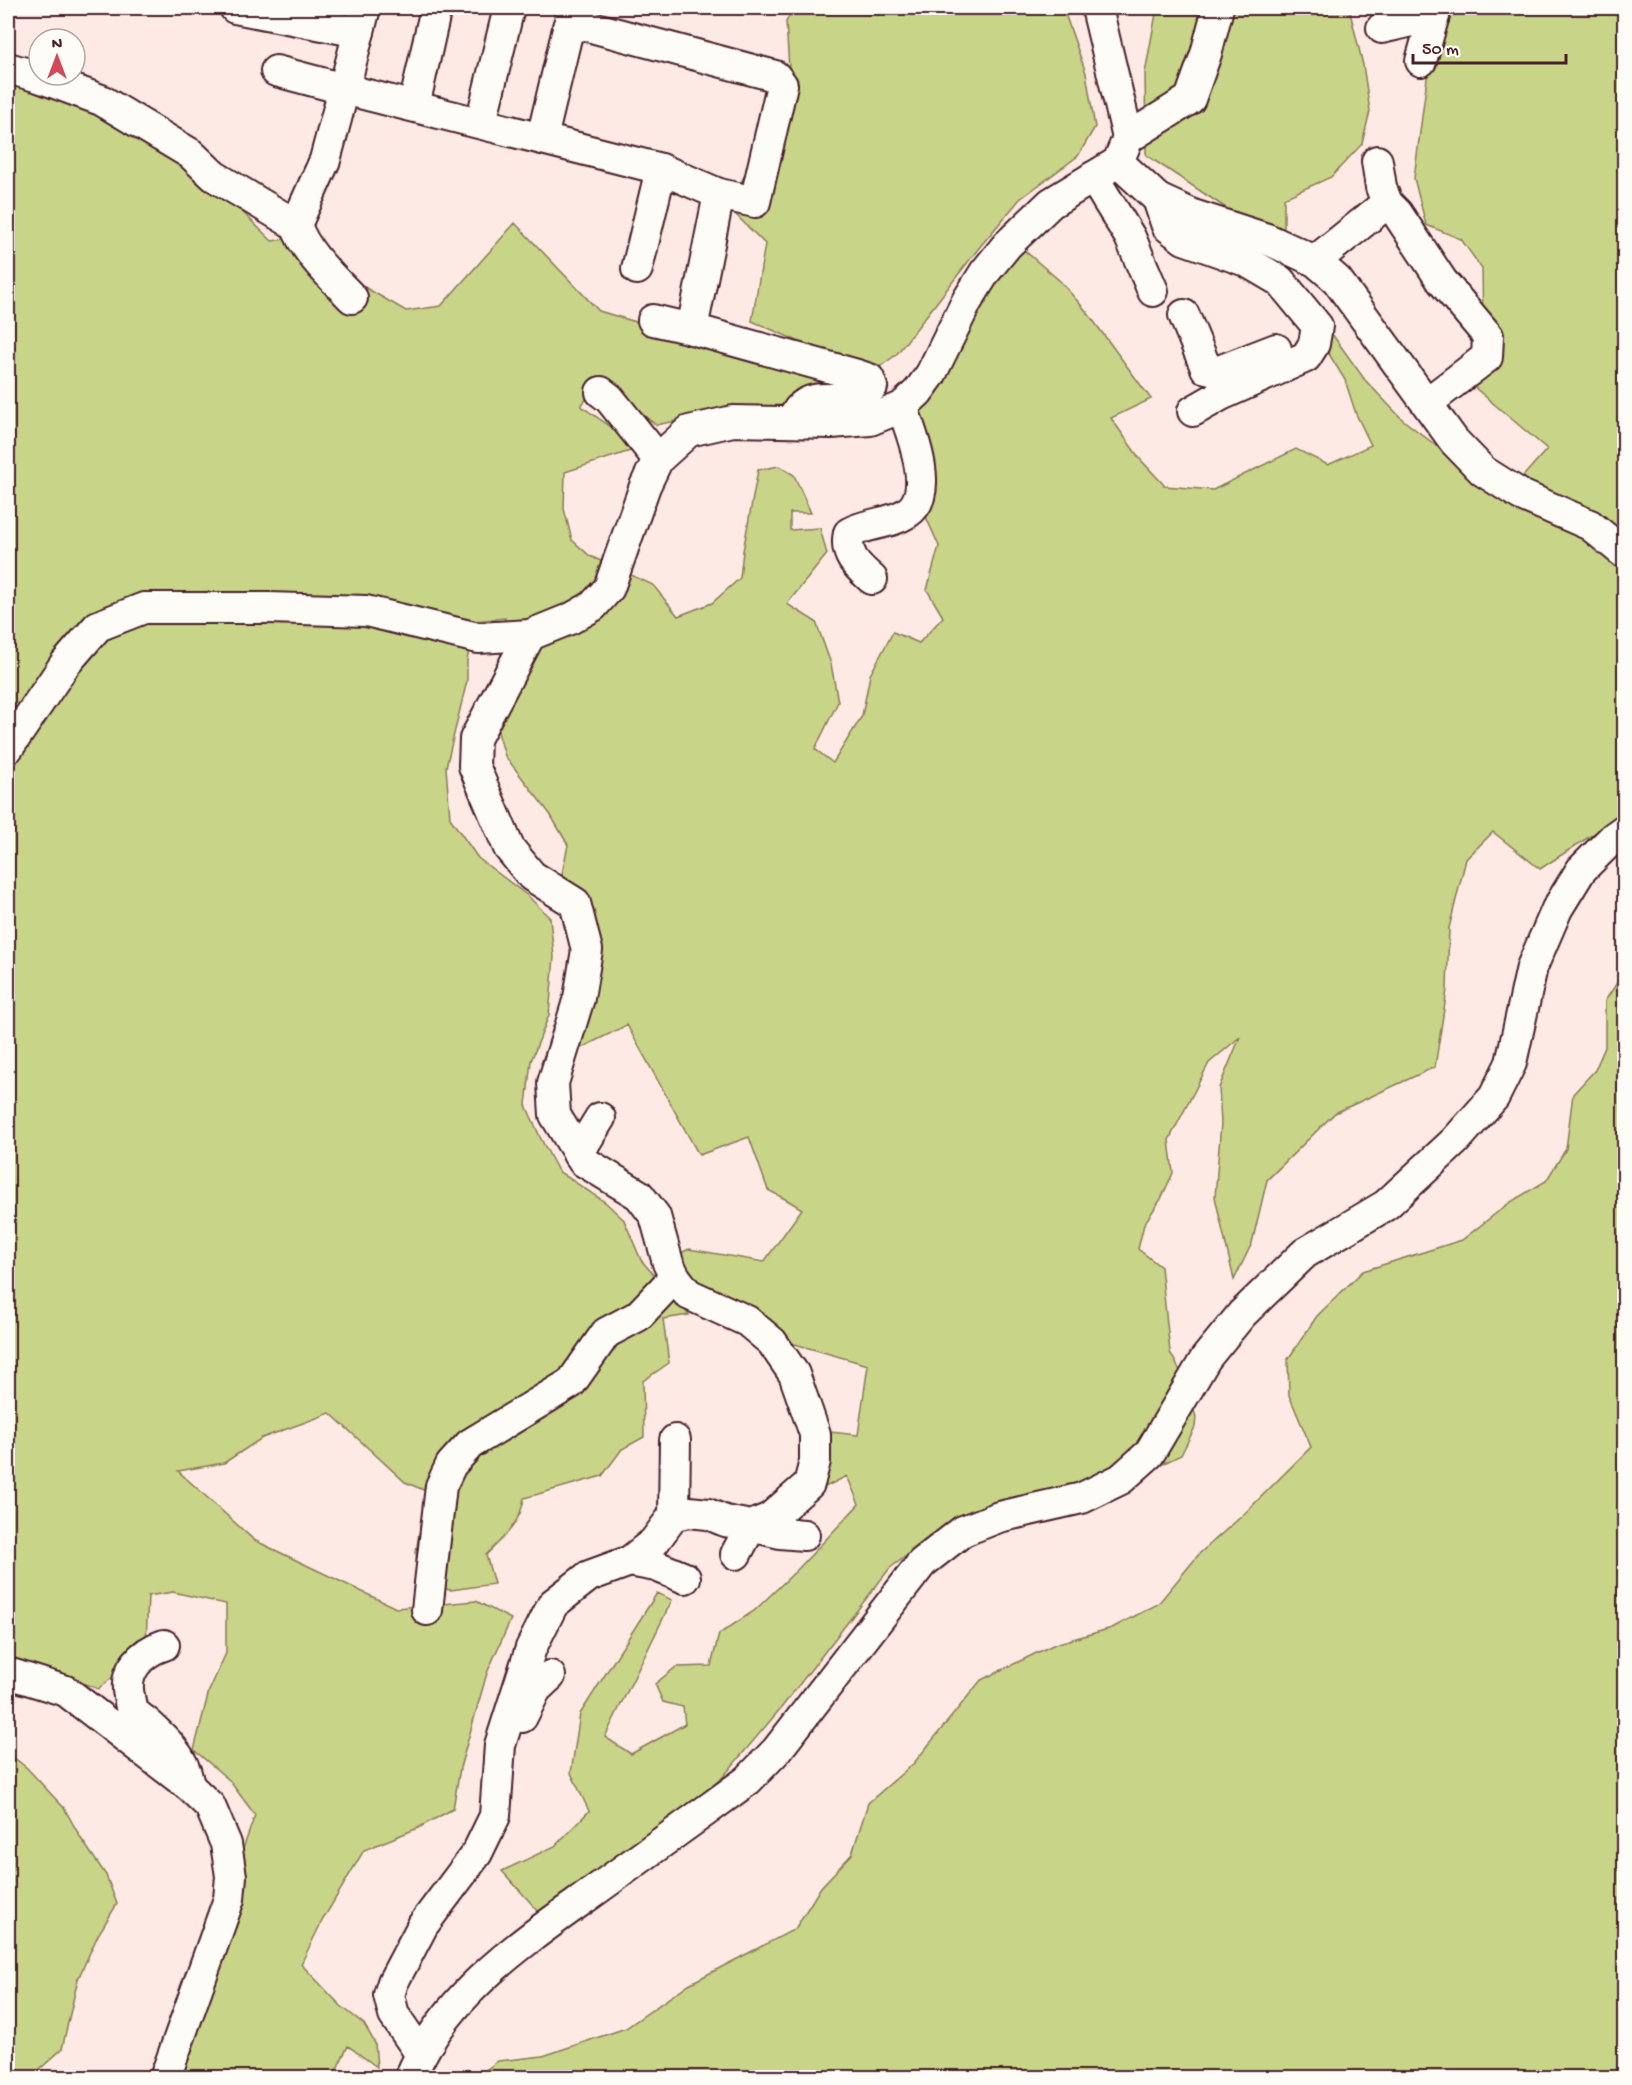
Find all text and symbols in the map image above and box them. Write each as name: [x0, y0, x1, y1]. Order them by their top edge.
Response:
north arrow: [27, 27, 87, 87]
scale bar: [1413, 27, 1566, 65]
text: N: [52, 36, 63, 55]
text: 50 m: [1422, 40, 1459, 61]

